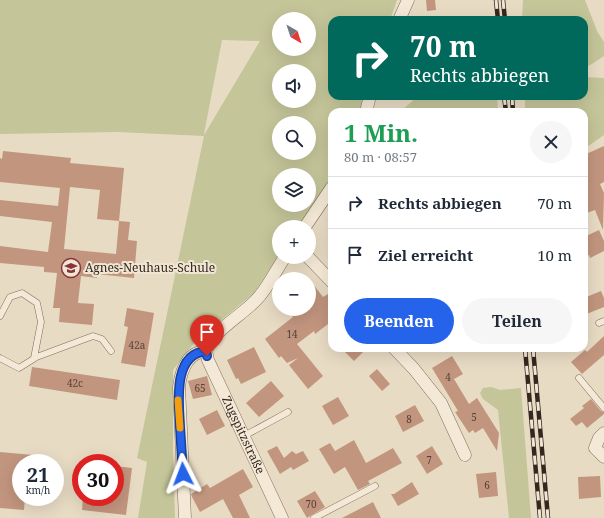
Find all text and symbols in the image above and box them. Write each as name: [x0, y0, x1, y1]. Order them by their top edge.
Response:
north arrow: [272, 12, 316, 56]
map controls: [272, 12, 316, 316]
text: 70 m: [410, 27, 477, 65]
icon: right: [344, 32, 396, 84]
text: Rechts abbiegen: [410, 63, 549, 87]
button: sound: [272, 64, 316, 108]
button: search: [272, 116, 316, 160]
text: 1 Min.: [344, 116, 418, 149]
button: close: [530, 121, 572, 163]
text: 80 m · 08:57: [344, 148, 417, 166]
button: layers: [272, 168, 316, 212]
icon: right: [344, 192, 366, 214]
text: Rechts abbiegen: [378, 193, 502, 213]
text: 70 m: [537, 193, 572, 213]
button: +: [272, 220, 316, 264]
icon: arrive: [344, 244, 366, 266]
text: Ziel erreicht: [378, 245, 473, 265]
text: 10 m: [537, 245, 572, 265]
school or university icon: Agnes-Neuhaus-Schule: [60, 257, 82, 279]
place label: Agnes-Neuhaus-Schule: [85, 259, 215, 276]
button: −: [272, 272, 316, 316]
button: Beenden: [344, 298, 454, 344]
button: Teilen: [462, 298, 572, 344]
pin: [190, 315, 224, 356]
icon: arrive: [196, 321, 218, 343]
house number: 14: [286, 327, 298, 341]
house number: 42a: [129, 338, 146, 352]
house number: 4: [445, 370, 451, 384]
house number: 42c: [67, 376, 83, 390]
house number: 65: [194, 381, 206, 395]
street label: Zugspitzstraße: [218, 393, 269, 477]
house number: 5: [471, 410, 477, 424]
house number: 8: [406, 412, 412, 426]
position arrow: [162, 453, 204, 495]
house number: 7: [426, 453, 432, 467]
speed limit sign: 30: [72, 454, 124, 506]
text: 21: [27, 461, 49, 488]
house number: 6: [484, 478, 490, 492]
text: km/h: [26, 483, 50, 497]
house number: 70: [305, 497, 317, 511]

